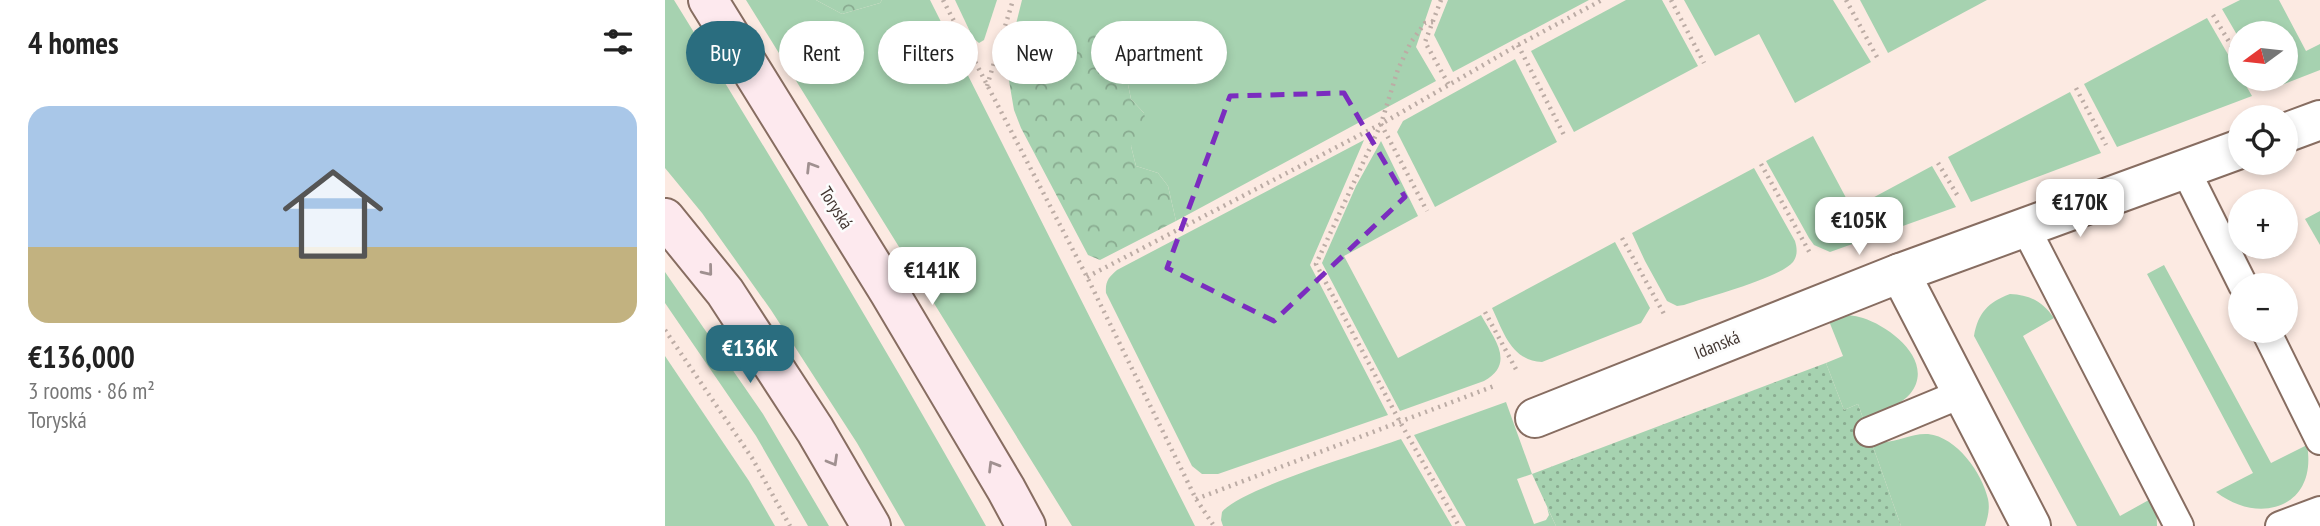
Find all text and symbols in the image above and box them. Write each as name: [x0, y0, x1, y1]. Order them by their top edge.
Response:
chip: Buy: [686, 21, 765, 84]
chip: Rent: [779, 21, 864, 84]
chip: Filters: [878, 21, 978, 84]
chip: New: [992, 21, 1077, 84]
chip: Apartment: [1091, 21, 1227, 84]
north arrow: [2228, 21, 2298, 91]
map controls: [2228, 21, 2298, 343]
text: 4 homes: [28, 23, 119, 62]
icon: filters: [599, 23, 637, 61]
button: locate: [2228, 105, 2298, 175]
icon: home: [270, 151, 396, 277]
one-way arrow: [806, 162, 819, 175]
pin: €170K: [2031, 180, 2129, 239]
street label: Toryská: [814, 182, 858, 233]
text: €170K: [2052, 187, 2108, 216]
button: +: [2228, 189, 2298, 259]
pin: €105K: [1810, 198, 1908, 257]
text: €105K: [1831, 205, 1887, 234]
pin: €141K: [883, 247, 981, 307]
text: €141K: [904, 255, 960, 284]
one-way arrow: [699, 264, 712, 276]
button: −: [2228, 273, 2298, 343]
street label: Idanská: [1691, 325, 1743, 364]
pin: €136K: [701, 326, 799, 385]
text: €136K: [722, 333, 778, 362]
text: €136,000: [28, 337, 135, 376]
text: 3 rooms · 86 m²: [28, 376, 155, 405]
text: Toryská: [28, 405, 87, 434]
one-way arrow: [825, 453, 838, 466]
one-way arrow: [988, 461, 1001, 474]

